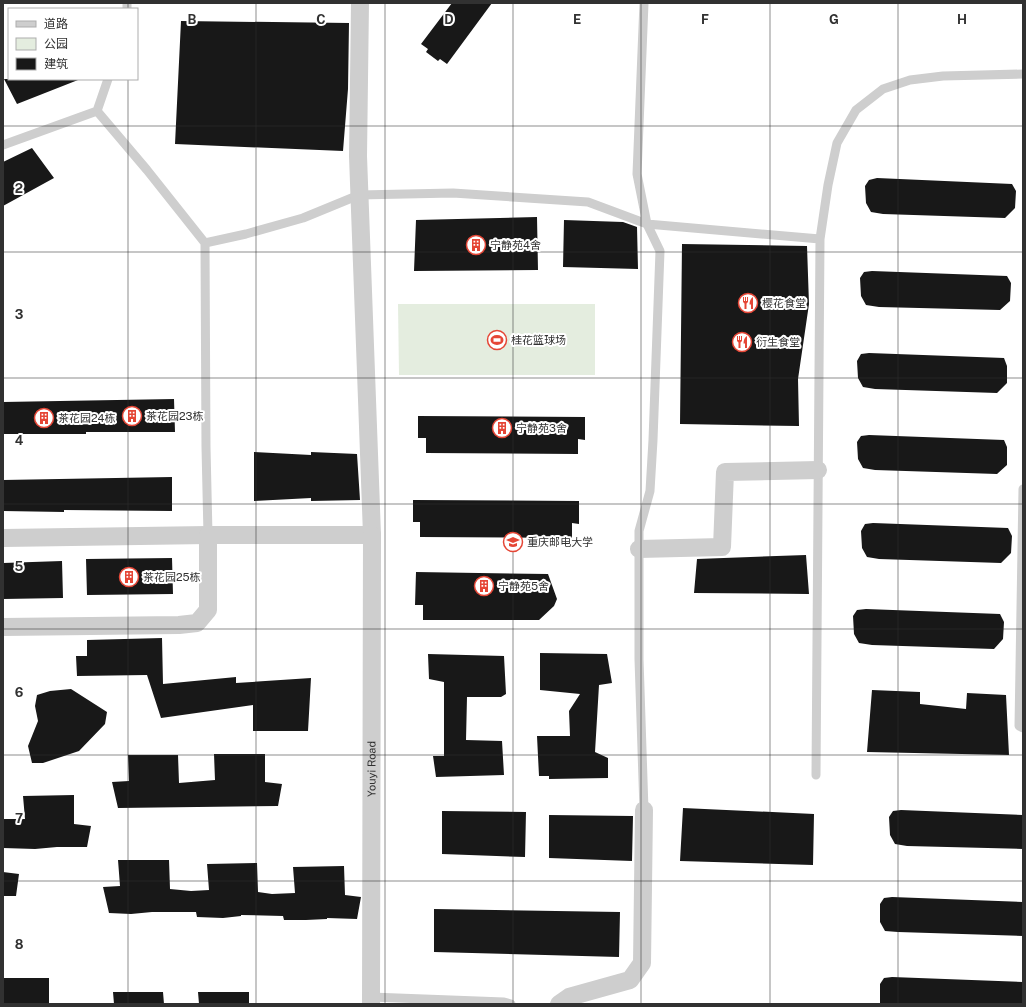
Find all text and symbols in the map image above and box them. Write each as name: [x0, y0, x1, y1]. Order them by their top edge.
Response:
legend: [8, 8, 138, 80]
text: B: [188, 12, 197, 27]
text: C: [316, 12, 326, 27]
text: D: [444, 12, 454, 27]
text: E: [573, 12, 581, 27]
text: F: [701, 12, 709, 27]
text: G: [829, 12, 839, 27]
text: H: [957, 12, 967, 27]
text: 道路: [44, 17, 68, 31]
text: 公园: [44, 37, 68, 51]
text: 建筑: [44, 57, 68, 71]
text: 2: [15, 181, 23, 196]
building icon: 宁静苑4舍: [465, 234, 487, 256]
place label: 宁静苑4舍: [490, 239, 541, 251]
restaurant icon: 樱花食堂: [737, 292, 759, 314]
place label: 樱花食堂: [762, 297, 806, 309]
text: 3: [15, 307, 24, 322]
sports icon: 桂花篮球场: [486, 329, 508, 351]
restaurant icon: 衍生食堂: [731, 331, 753, 353]
place label: 桂花篮球场: [511, 334, 566, 346]
place label: 衍生食堂: [756, 336, 800, 348]
building icon: 茶花园23栋: [121, 405, 143, 427]
building icon: 茶花园24栋: [33, 407, 55, 429]
place label: 茶花园23栋: [146, 410, 204, 422]
place label: 茶花园24栋: [58, 412, 115, 424]
building icon: 宁静苑3舍: [491, 417, 513, 439]
place label: 宁静苑3舍: [516, 422, 567, 434]
text: 4: [15, 433, 24, 448]
school or university icon: 重庆邮电大学: [502, 531, 524, 553]
place label: 重庆邮电大学: [527, 536, 593, 548]
text: 5: [15, 559, 24, 574]
building icon: 茶花园25栋: [118, 566, 140, 588]
place label: 茶花园25栋: [143, 571, 201, 583]
building icon: 宁静苑5舍: [473, 575, 495, 597]
place label: 宁静苑5舍: [498, 580, 549, 592]
text: 6: [15, 685, 24, 700]
street label: Youyi Road: [365, 741, 378, 797]
text: 7: [15, 811, 23, 826]
text: 8: [15, 937, 24, 952]

